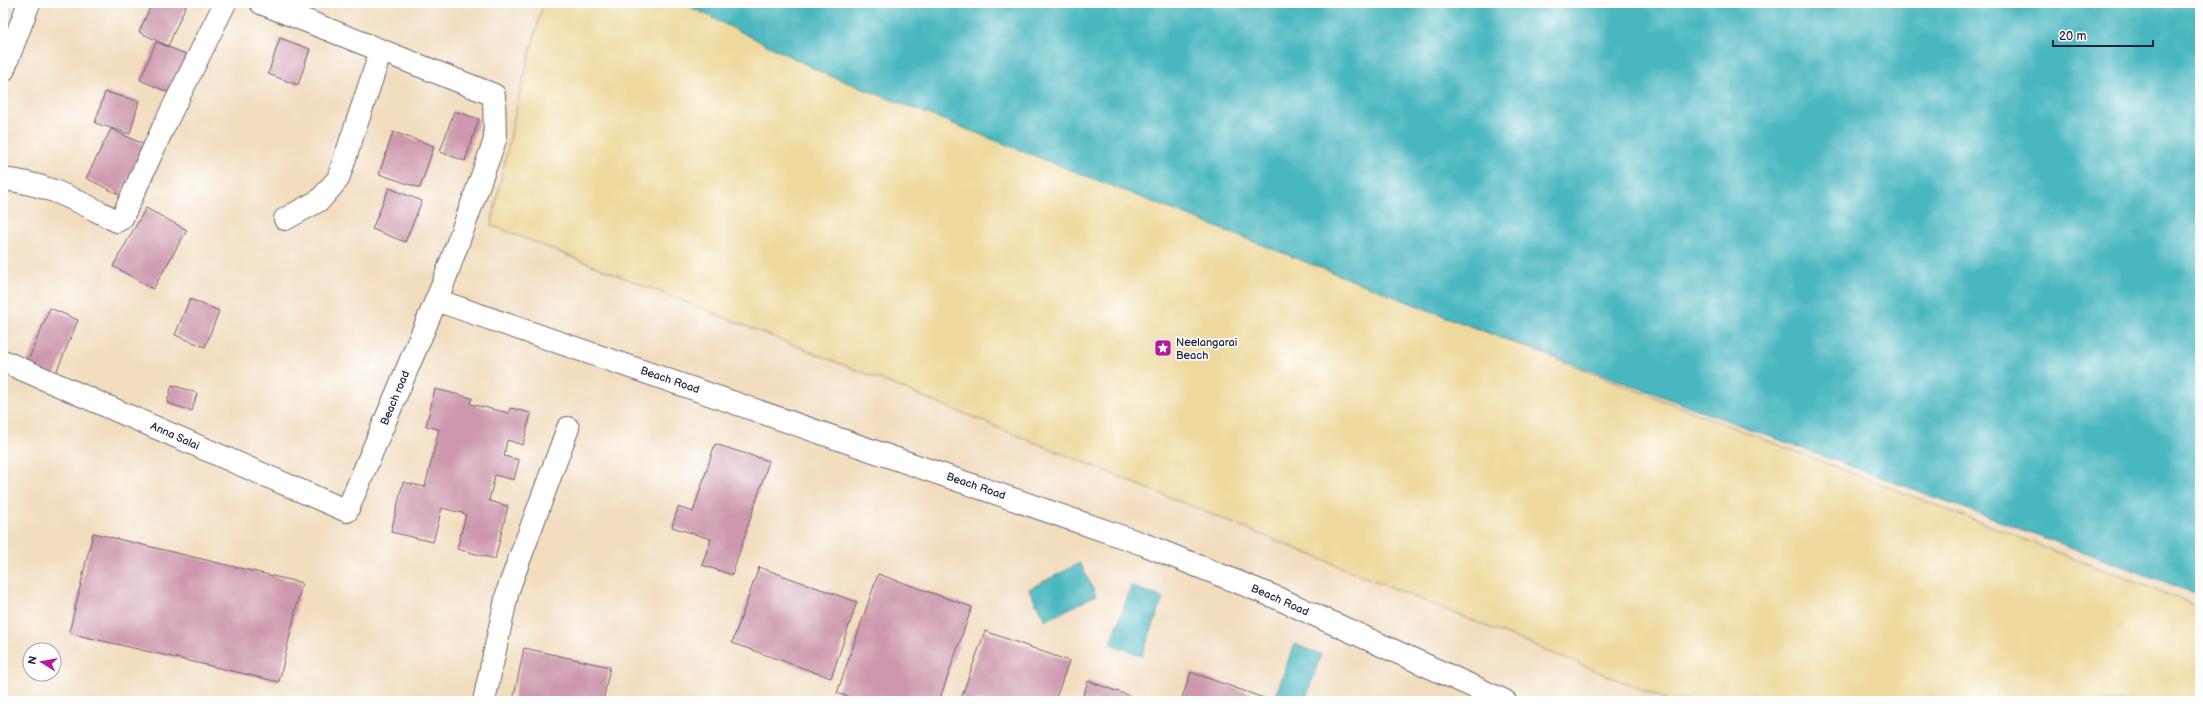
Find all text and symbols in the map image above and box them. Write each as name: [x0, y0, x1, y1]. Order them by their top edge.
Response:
scale bar: [2053, 22, 2153, 48]
text: 20 m: [2059, 29, 2086, 44]
place label: Neelangarai Beach: [1176, 336, 1237, 362]
place icon: Neelangarai Beach: [1153, 338, 1173, 358]
street label: Beach Road: [639, 364, 701, 396]
street label: Beach road: [378, 369, 412, 427]
street label: Anna Salai: [149, 419, 201, 453]
street label: Beach Road: [945, 470, 1007, 502]
street label: Beach Road: [1249, 581, 1311, 619]
north arrow: [22, 642, 62, 682]
text: N: [26, 655, 40, 665]

